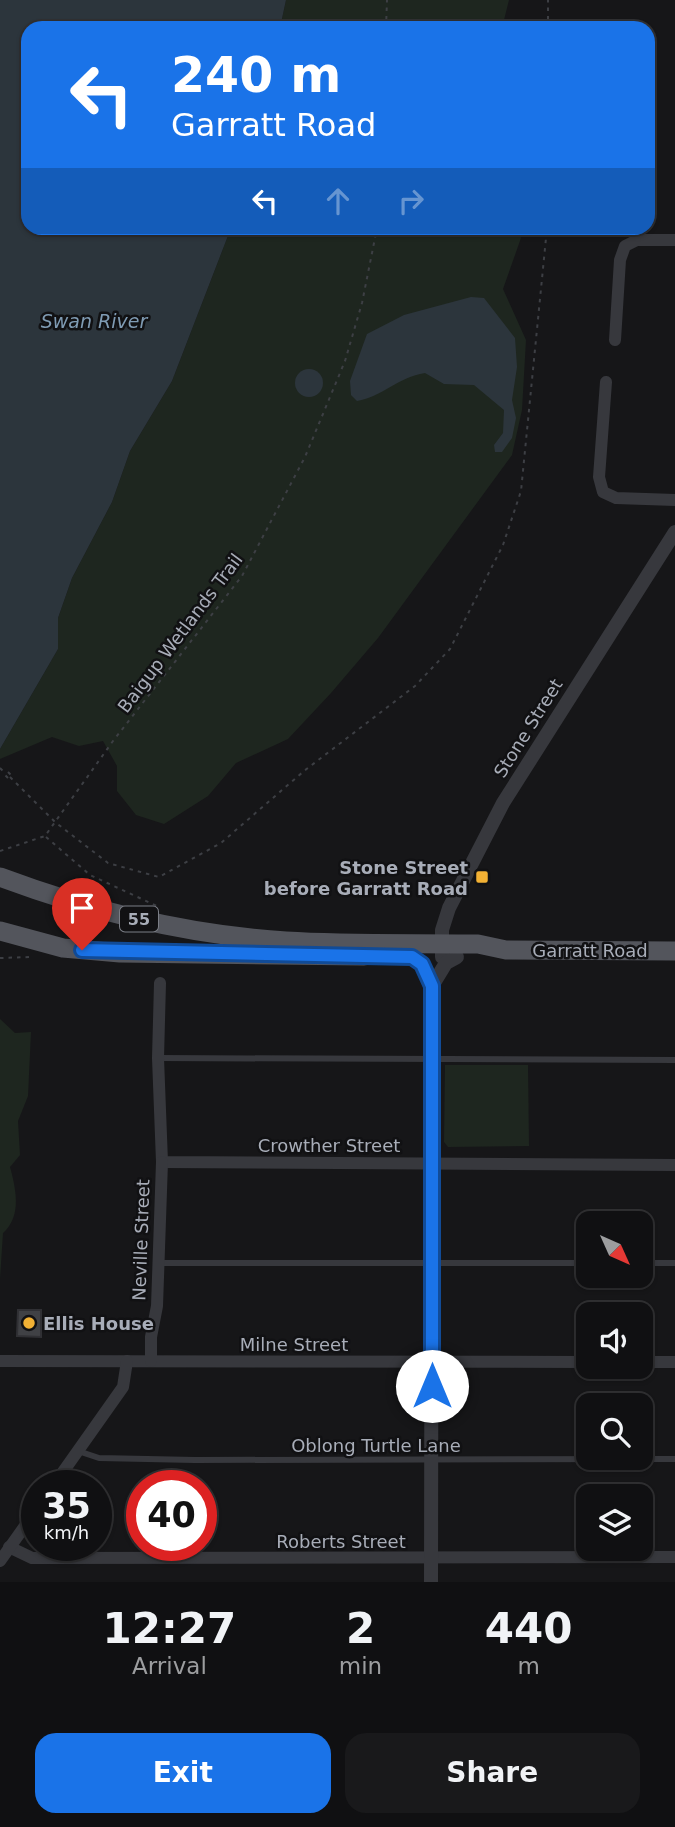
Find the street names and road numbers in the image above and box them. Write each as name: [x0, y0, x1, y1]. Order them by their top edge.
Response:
street label: Baigup Wetlands Trail: [113, 549, 247, 717]
street label: Stone Street: [489, 675, 567, 781]
road number: 55: [120, 906, 158, 931]
street label: Garratt Road: [532, 940, 648, 961]
street label: Crowther Street: [258, 1135, 400, 1156]
street label: Neville Street: [128, 1179, 154, 1301]
street label: Milne Street: [240, 1334, 348, 1355]
street label: Oblong Turtle Lane: [291, 1435, 461, 1456]
street label: Roberts Street: [276, 1531, 406, 1552]

